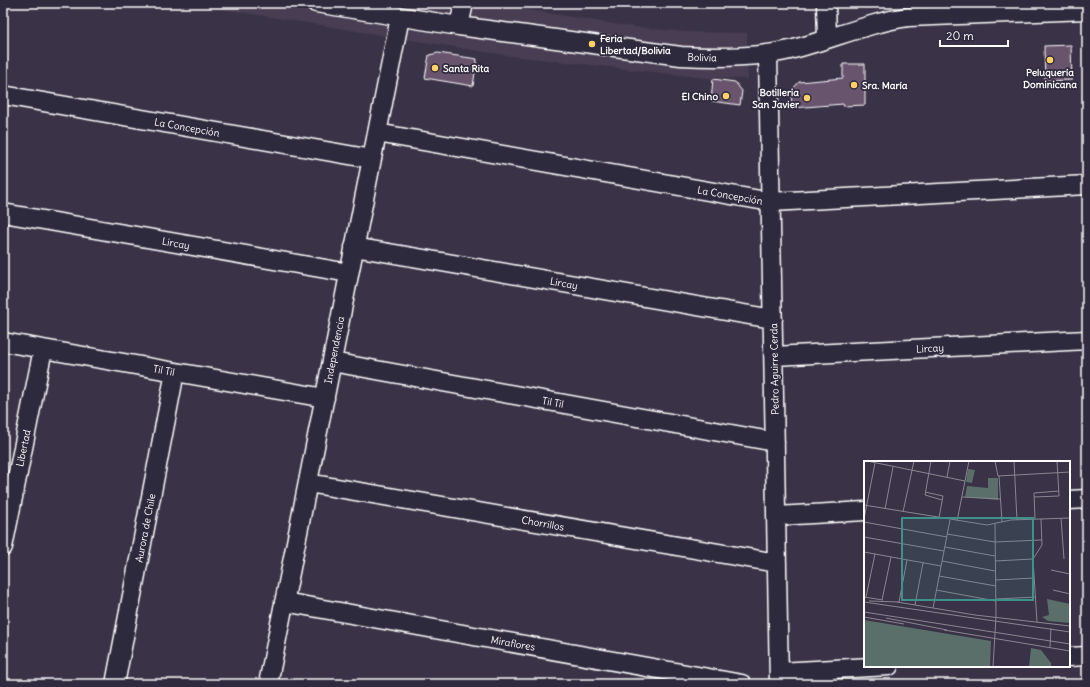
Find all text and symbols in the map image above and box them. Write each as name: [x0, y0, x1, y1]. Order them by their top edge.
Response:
scale bar: [940, 22, 1008, 48]
text: 20 m: [946, 28, 974, 43]
place label: Feria Libertad/Bolivia: [600, 32, 671, 57]
marker: Feria Libertad/Bolivia: [587, 39, 597, 49]
street label: Bolivia: [687, 50, 717, 65]
marker: Peluquería Dominicana: [1045, 55, 1055, 65]
place label: Santa Rita: [443, 62, 489, 75]
marker: Santa Rita: [430, 63, 440, 73]
place label: Peluquería Dominicana: [1023, 66, 1077, 91]
place label: Sra. María: [862, 79, 908, 92]
marker: Sra. María: [849, 80, 859, 90]
place label: Botilleria San Javier: [752, 86, 800, 111]
place label: El Chino: [682, 90, 718, 103]
marker: El Chino: [721, 91, 731, 101]
marker: Botilleria San Javier: [802, 93, 812, 103]
street label: La Concepción: [153, 115, 221, 140]
street label: La Concepción: [696, 183, 764, 208]
street label: Lircay: [161, 235, 191, 252]
street label: Lircay: [549, 275, 579, 292]
street label: Independencia: [322, 315, 347, 385]
street label: Pedro Aguirre Cerda: [767, 323, 782, 415]
street label: Lircay: [916, 341, 944, 356]
street label: Til Til: [152, 362, 176, 379]
street label: Til Til: [541, 394, 565, 411]
street label: Libertad: [13, 428, 34, 468]
inset map: [864, 461, 1070, 667]
street label: Aurora de Chile: [132, 493, 159, 564]
street label: Chorrillos: [521, 513, 566, 534]
street label: Miraflores: [490, 633, 537, 654]

